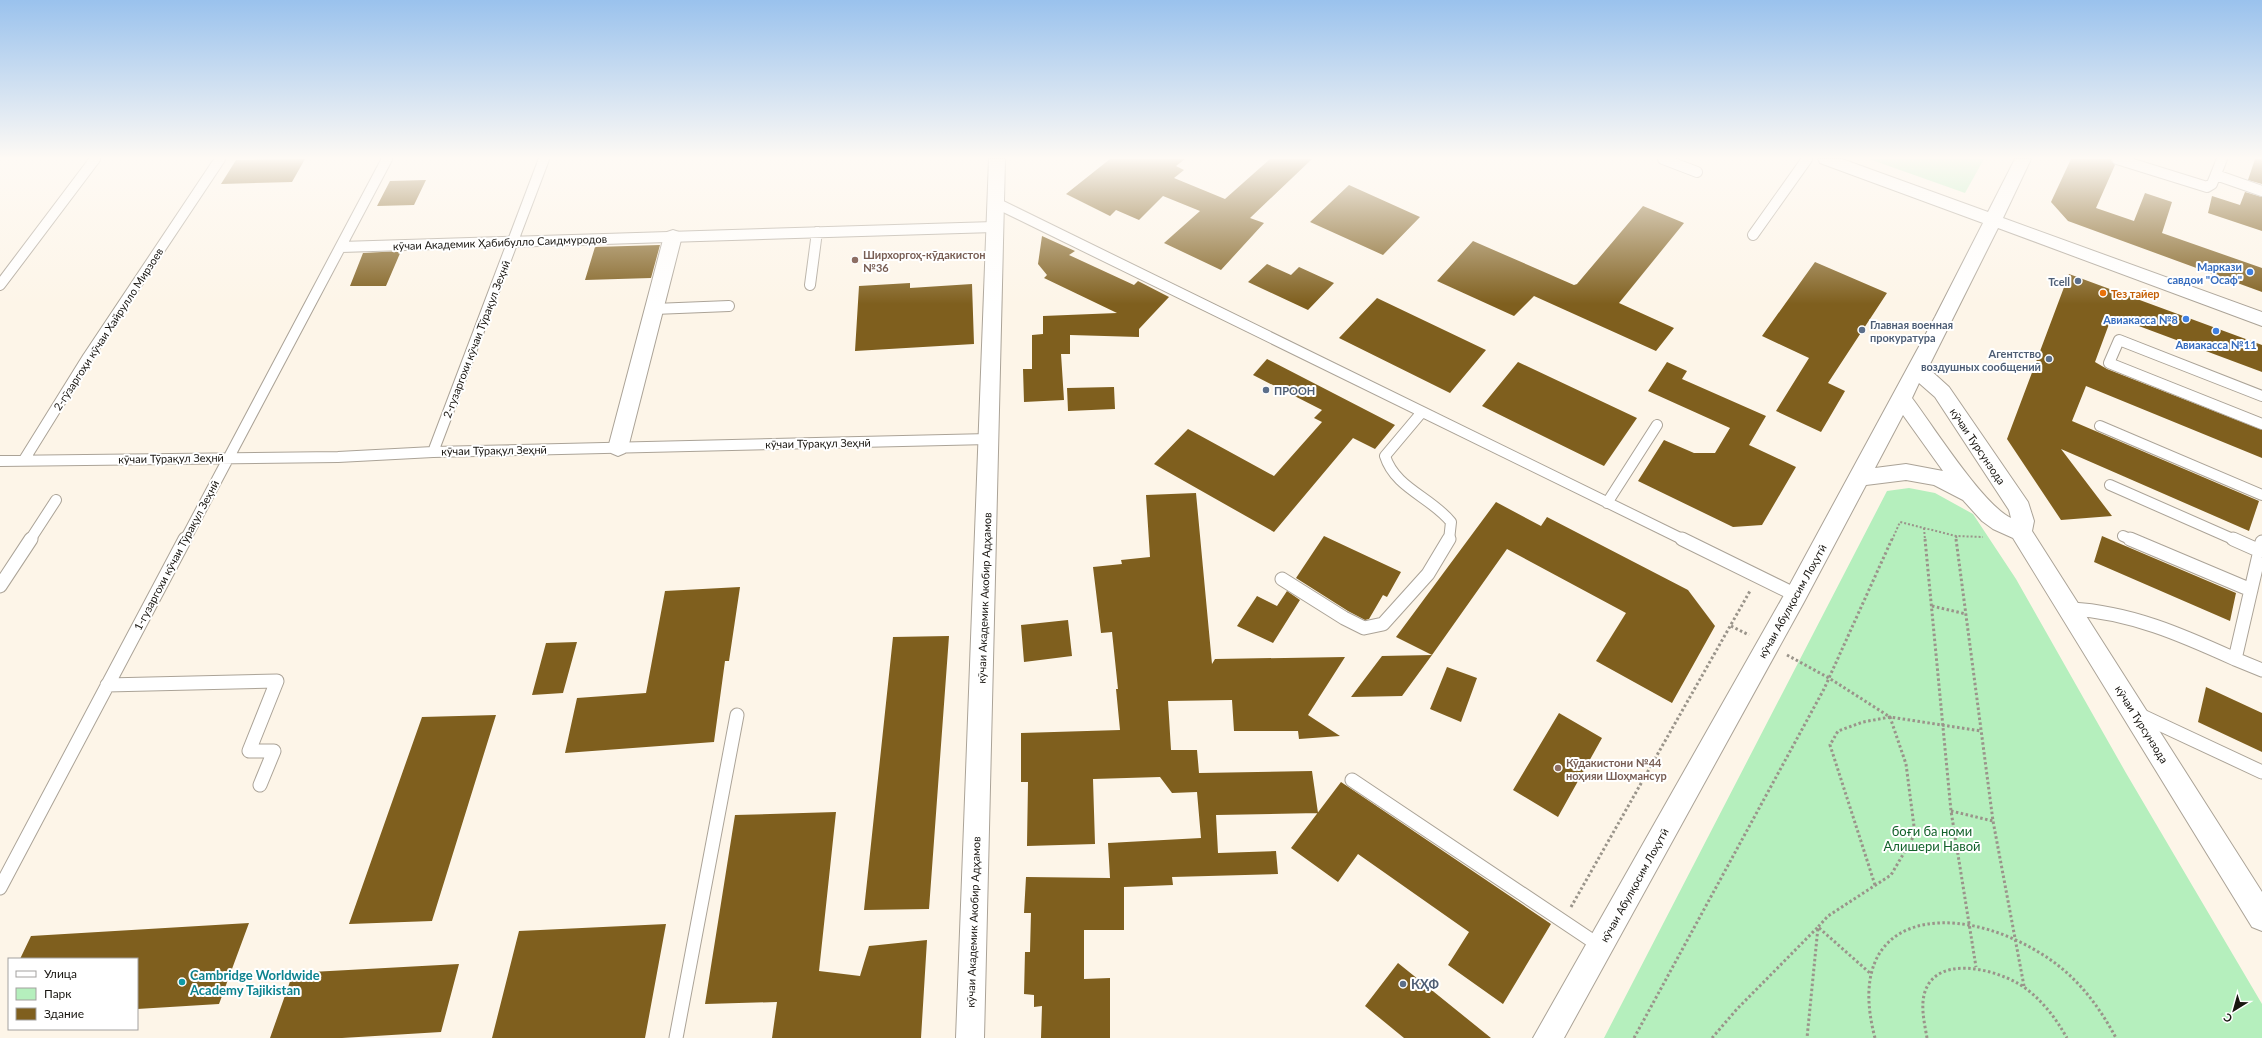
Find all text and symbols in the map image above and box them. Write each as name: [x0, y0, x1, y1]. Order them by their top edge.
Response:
street label: кӯчаи Академик Ҳабибулло Саидмуродов: [393, 232, 607, 252]
street label: 2-гӯзаргоҳи кӯчаи Хайрулло Мирзоев: [50, 245, 166, 413]
place label: Ширхоргоҳ-кӯдакистон №36: [863, 248, 986, 274]
marker: Ширхоргоҳ-кӯдакистон №36: [850, 255, 860, 265]
street label: 2-гузаргохи кӯчаи Тӯрақул Зеҳнӣ: [440, 258, 512, 420]
place label: Маркази савдои "Осаф": [2167, 260, 2242, 286]
marker: Маркази савдои "Осаф": [2245, 267, 2255, 277]
place label: Tcell: [2048, 275, 2070, 288]
marker: Tcell: [2073, 276, 2083, 286]
place label: Тез тайер: [2111, 287, 2160, 300]
marker: Тез тайер: [2098, 288, 2108, 298]
place label: Авиакасса №8: [2102, 313, 2178, 326]
marker: Авиакасса №8: [2181, 314, 2191, 324]
place label: Главная военная прокуратура: [1870, 318, 1953, 344]
marker: Главная военная прокуратура: [1857, 325, 1867, 335]
marker: Авиакасса №11: [2211, 326, 2221, 336]
place label: Авиакасса №11: [2174, 338, 2257, 351]
place label: Агентство воздушных сообщений: [1921, 347, 2041, 373]
marker: Агентство воздушных сообщений: [2044, 354, 2054, 364]
place label: ПРООН: [1274, 384, 1315, 397]
marker: ПРООН: [1261, 385, 1271, 395]
street label: кӯчаи Турсунзода: [1948, 405, 2008, 487]
street label: кӯчаи Тӯрақул Зеҳнӣ: [765, 436, 871, 450]
street label: кӯчаи Тӯрақул Зеҳнӣ: [441, 443, 547, 457]
street label: кӯчаи Тӯрақул Зеҳнӣ: [118, 451, 224, 465]
street label: 1-гузаргохи кӯчаи Тӯрақул Зеҳнӣ: [131, 478, 221, 632]
street label: кӯчаи Академик Акобир Адҳамов: [975, 512, 993, 684]
street label: кӯчаи Абулқосим Лоҳутӣ: [1755, 542, 1829, 660]
street label: кӯчаи Турсунзода: [2113, 683, 2171, 765]
place label: Кӯдакистони №44 ноҳияи Шоҳмансур: [1566, 756, 1667, 782]
marker: Кӯдакистони №44 ноҳияи Шоҳмансур: [1553, 763, 1563, 773]
park label: боғи ба номи Алишери Навоӣ: [1883, 823, 1981, 854]
street label: кӯчаи Абулқосим Лоҳутӣ: [1597, 826, 1671, 944]
street label: кӯчаи Академик Акобир Адҳамов: [964, 836, 982, 1008]
legend: [8, 958, 138, 1030]
text: Улица: [44, 966, 77, 981]
place label: Cambridge Worldwide Academy Tajikistan: [189, 967, 320, 998]
place label: КҲФ: [1411, 976, 1440, 992]
marker: Cambridge Worldwide Academy Tajikistan: [177, 977, 187, 987]
marker: КҲФ: [1398, 979, 1408, 989]
text: Парк: [44, 986, 72, 1001]
north arrow: [2214, 990, 2254, 1030]
text: Здание: [44, 1006, 84, 1021]
text: С: [2220, 1011, 2235, 1026]

